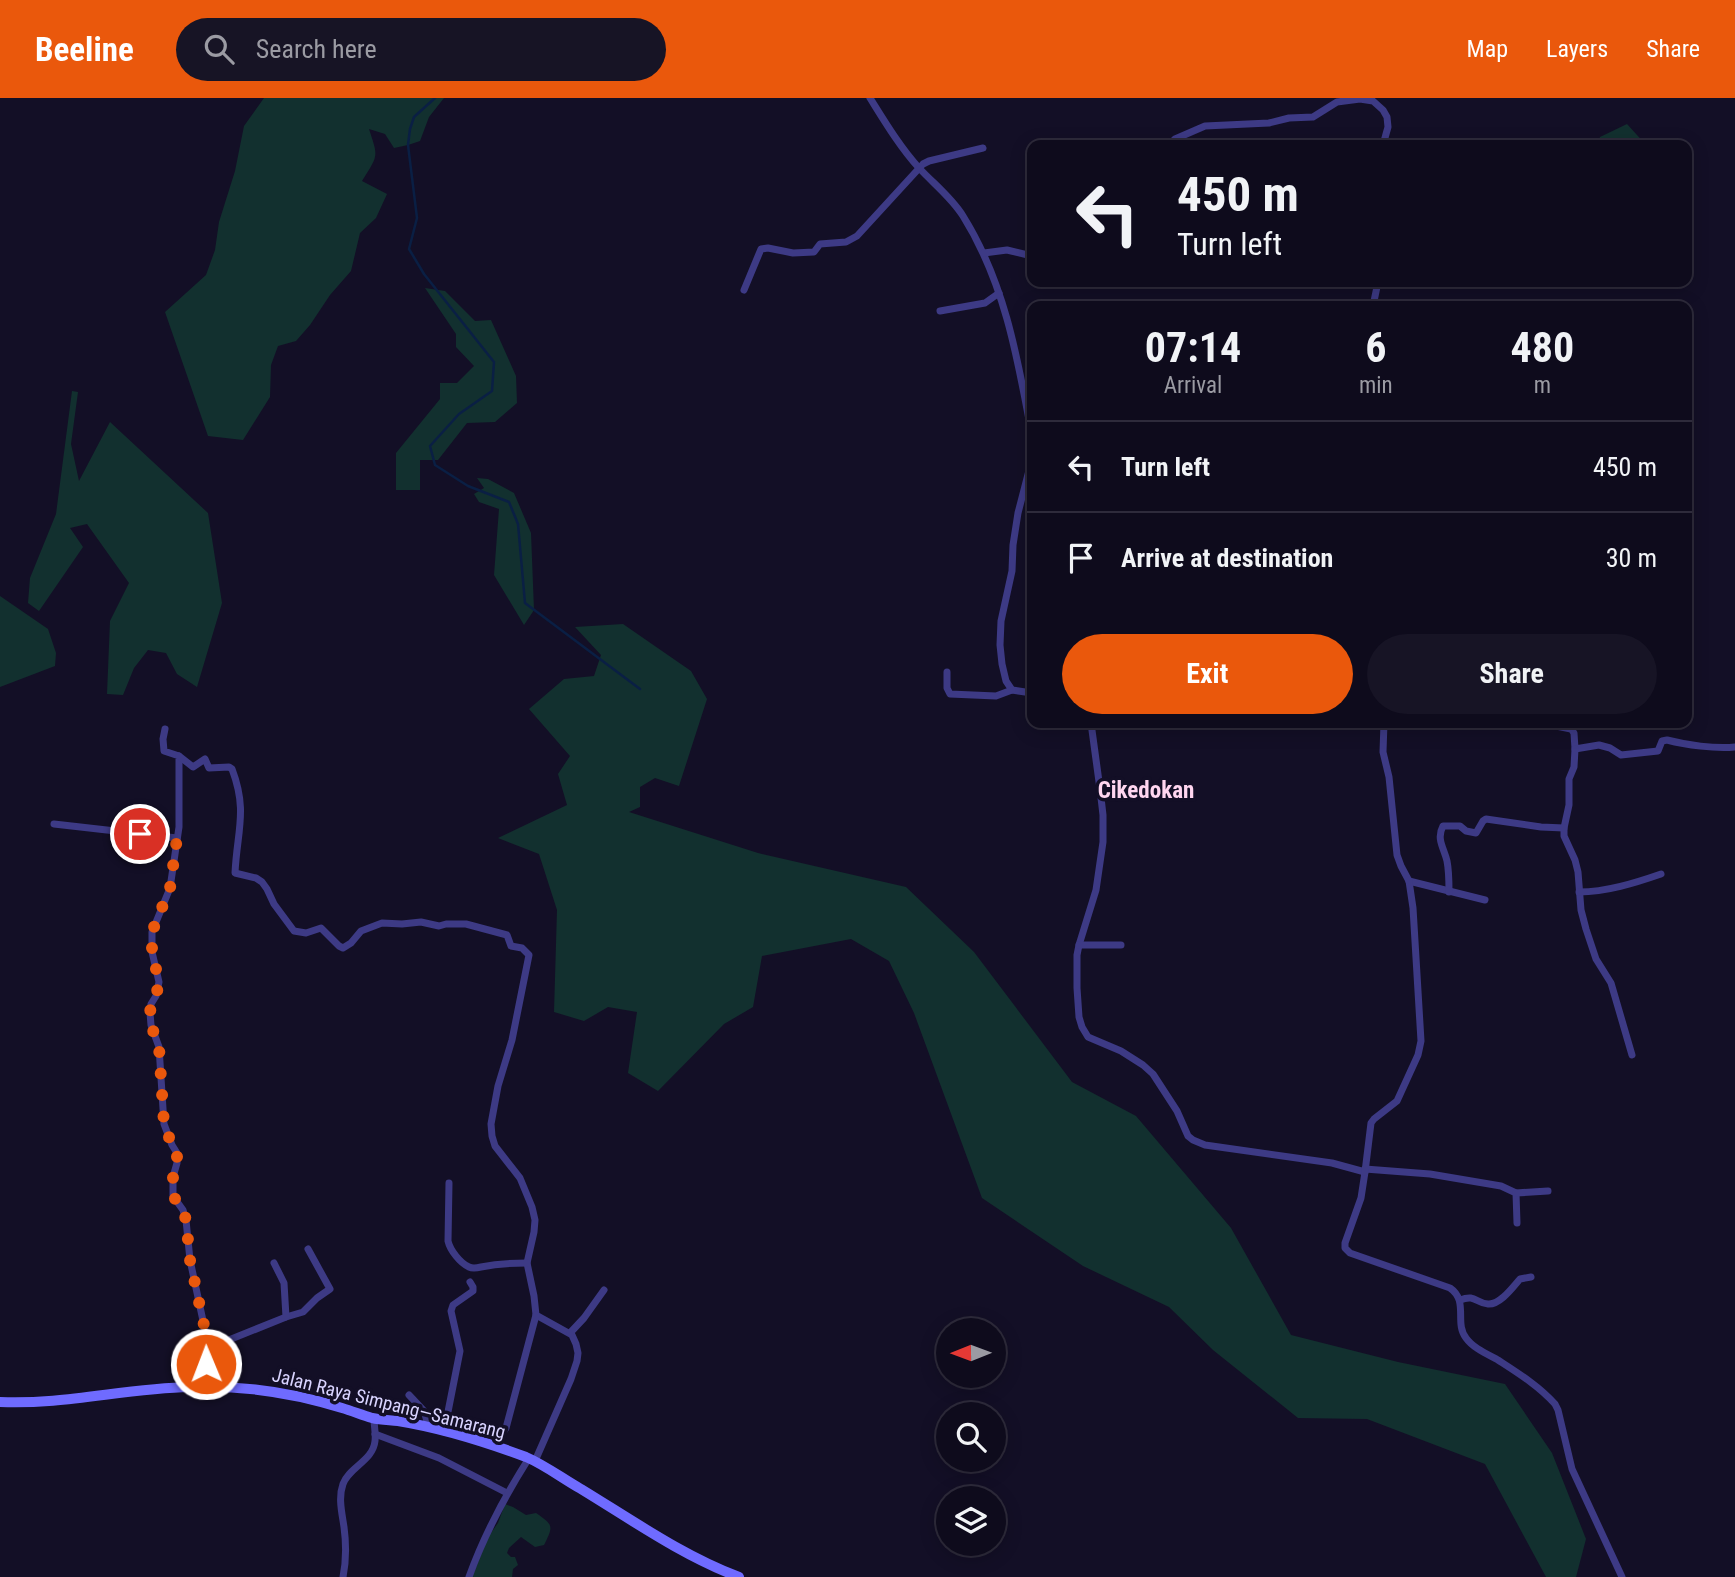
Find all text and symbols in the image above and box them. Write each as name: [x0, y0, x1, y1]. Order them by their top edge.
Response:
search box: [176, 18, 666, 81]
text: Beeline: [35, 30, 134, 69]
icon: search: [200, 30, 238, 68]
text: Search here: [256, 34, 377, 64]
text: Map: [1467, 35, 1508, 63]
text: Layers: [1546, 35, 1608, 63]
text: Share: [1646, 35, 1700, 63]
text: 450 m: [1177, 166, 1299, 223]
icon: left: [1062, 168, 1153, 259]
text: Turn left: [1177, 225, 1282, 263]
text: 07:14: [1145, 323, 1241, 372]
text: 6: [1365, 323, 1386, 372]
text: 480: [1510, 323, 1574, 372]
text: Arrival: [1164, 372, 1222, 399]
text: min: [1359, 372, 1393, 399]
text: m: [1534, 372, 1551, 399]
icon: left: [1062, 448, 1100, 486]
text: Turn left: [1121, 452, 1210, 482]
text: 450 m: [1593, 452, 1657, 482]
icon: arrive: [1062, 539, 1100, 577]
text: Arrive at destination: [1121, 543, 1333, 573]
text: 30 m: [1606, 543, 1657, 573]
button: Exit: [1062, 634, 1353, 714]
button: Share: [1367, 634, 1657, 714]
district label: Cikedokan: [1098, 777, 1194, 804]
pin: [110, 804, 170, 864]
icon: arrive: [121, 815, 159, 853]
north arrow: [936, 1318, 1006, 1388]
map controls: [936, 1318, 1006, 1556]
position arrow: [169, 1327, 243, 1401]
street label: Jalan Raya Simpang—Samarang: [270, 1363, 508, 1444]
button: search: [936, 1402, 1006, 1472]
button: layers: [936, 1486, 1006, 1556]

